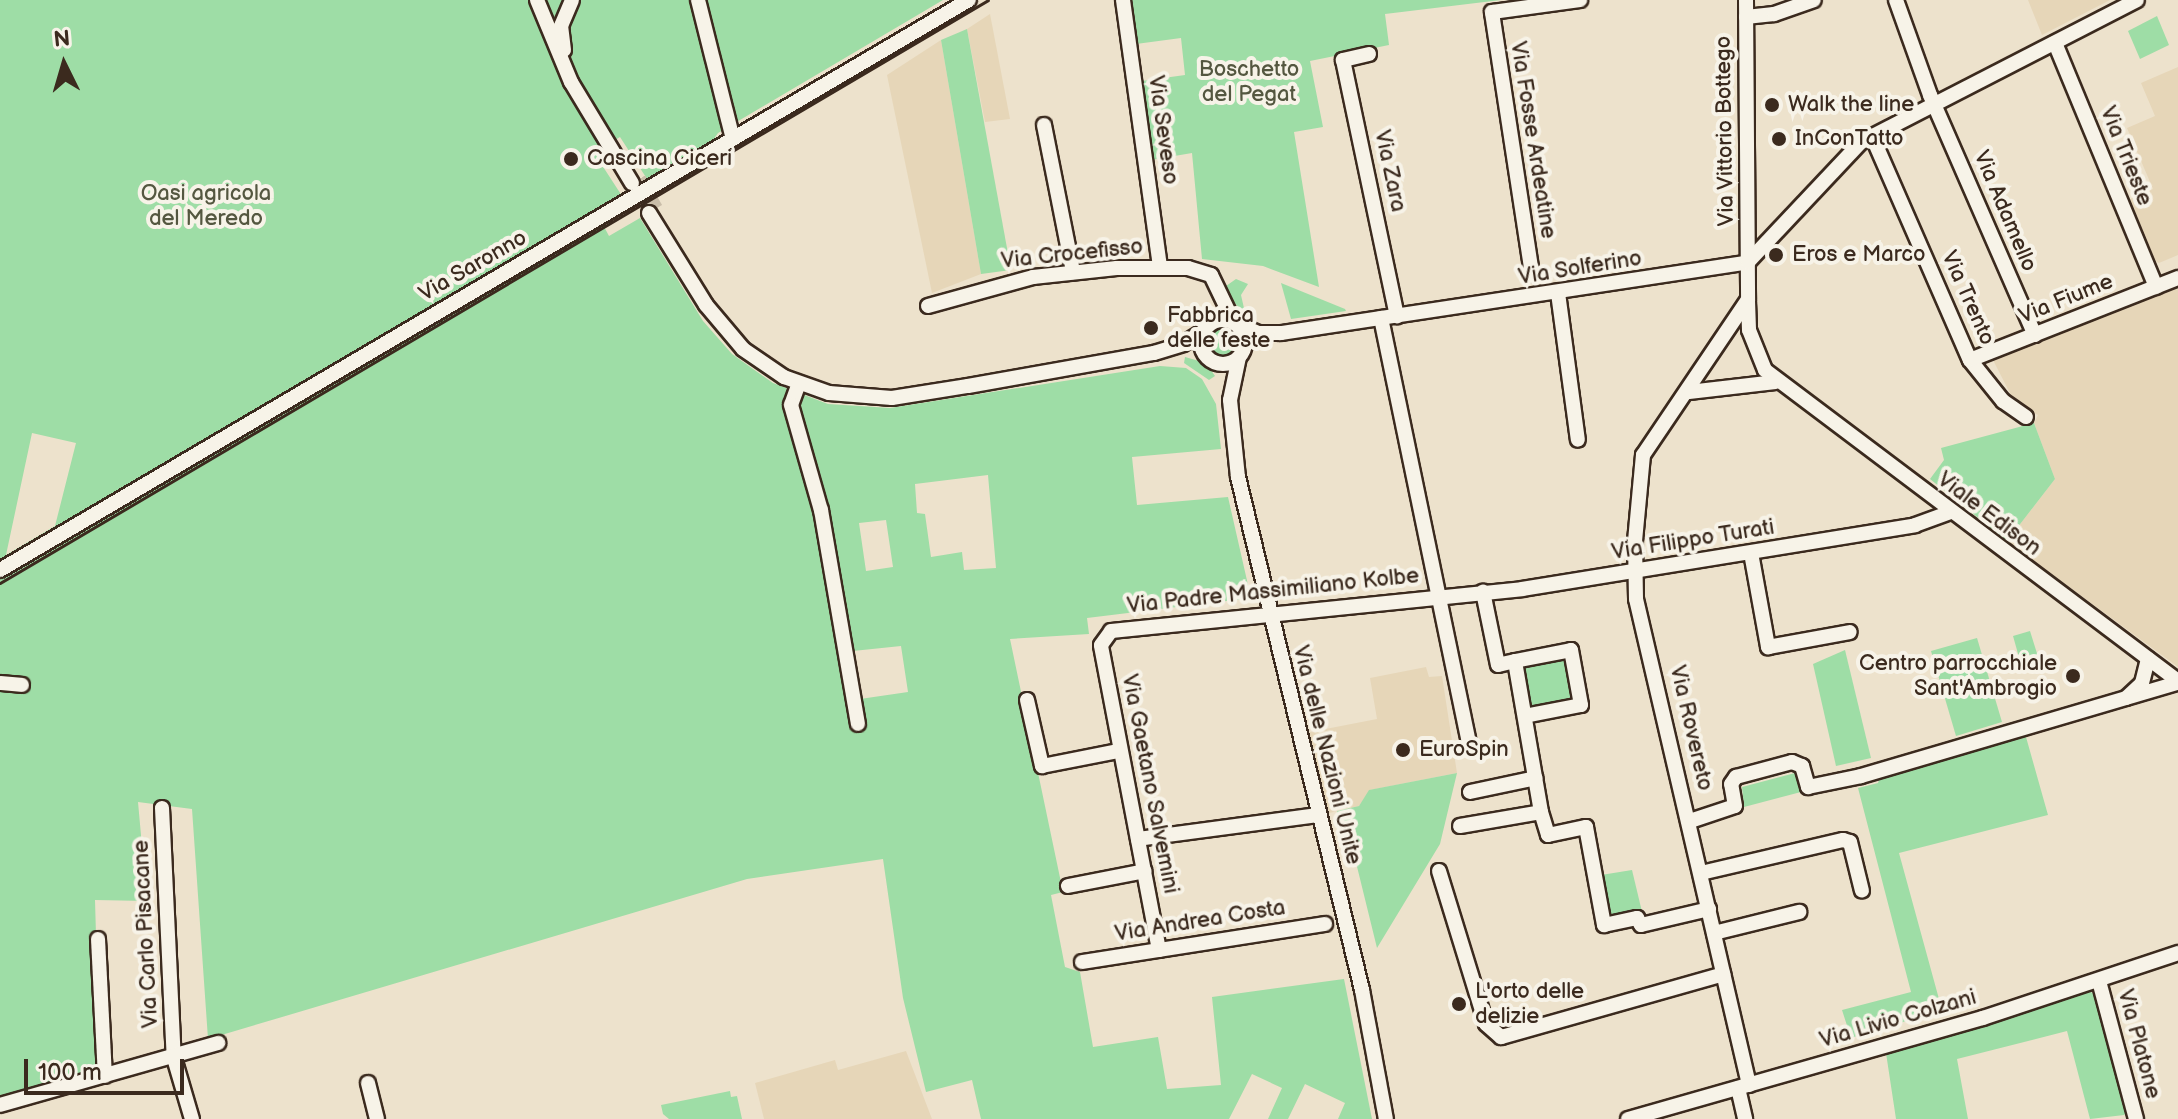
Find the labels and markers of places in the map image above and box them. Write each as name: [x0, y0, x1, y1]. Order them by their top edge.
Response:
place label: Walk the line: [1788, 92, 1914, 118]
marker: Walk the line: [1763, 96, 1781, 114]
place label: InConTatto: [1795, 126, 1903, 152]
marker: InConTatto: [1770, 130, 1788, 148]
place label: Cascina Ciceri: [587, 146, 732, 172]
marker: Cascina Ciceri: [562, 150, 580, 168]
place label: Eros e Marco: [1792, 242, 1925, 268]
marker: Eros e Marco: [1767, 246, 1785, 264]
place label: Fabbrica delle feste: [1167, 302, 1270, 354]
marker: Fabbrica delle feste: [1142, 319, 1160, 337]
place label: Centro parrocchiale Sant'Ambrogio: [1859, 650, 2057, 702]
marker: Centro parrocchiale Sant'Ambrogio: [2064, 667, 2082, 685]
place label: EuroSpin: [1419, 737, 1509, 763]
marker: EuroSpin: [1394, 741, 1412, 759]
place label: L'orto delle delizie: [1475, 978, 1584, 1030]
marker: L'orto delle delizie: [1450, 995, 1468, 1013]

